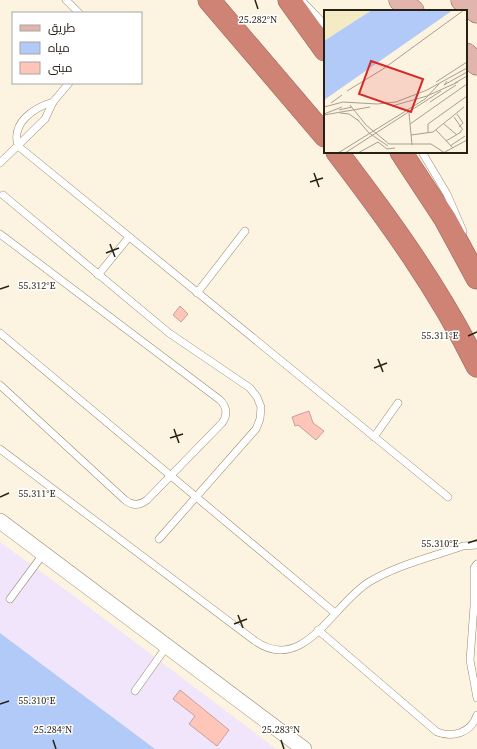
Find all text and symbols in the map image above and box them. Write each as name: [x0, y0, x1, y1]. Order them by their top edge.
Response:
inset map: [324, 10, 467, 153]
legend: [12, 12, 142, 84]
text: 25.282°N: [239, 13, 277, 26]
text: طريق: [48, 20, 76, 36]
text: مياه: [48, 40, 70, 56]
text: مبنى: [48, 60, 73, 76]
text: 55.312°E: [18, 279, 56, 292]
text: 55.311°E: [421, 329, 459, 342]
text: 55.311°E: [18, 487, 56, 500]
text: 55.310°E: [421, 537, 459, 550]
text: 55.310°E: [18, 694, 56, 707]
text: 25.284°N: [34, 723, 72, 736]
text: 25.283°N: [262, 723, 300, 736]

